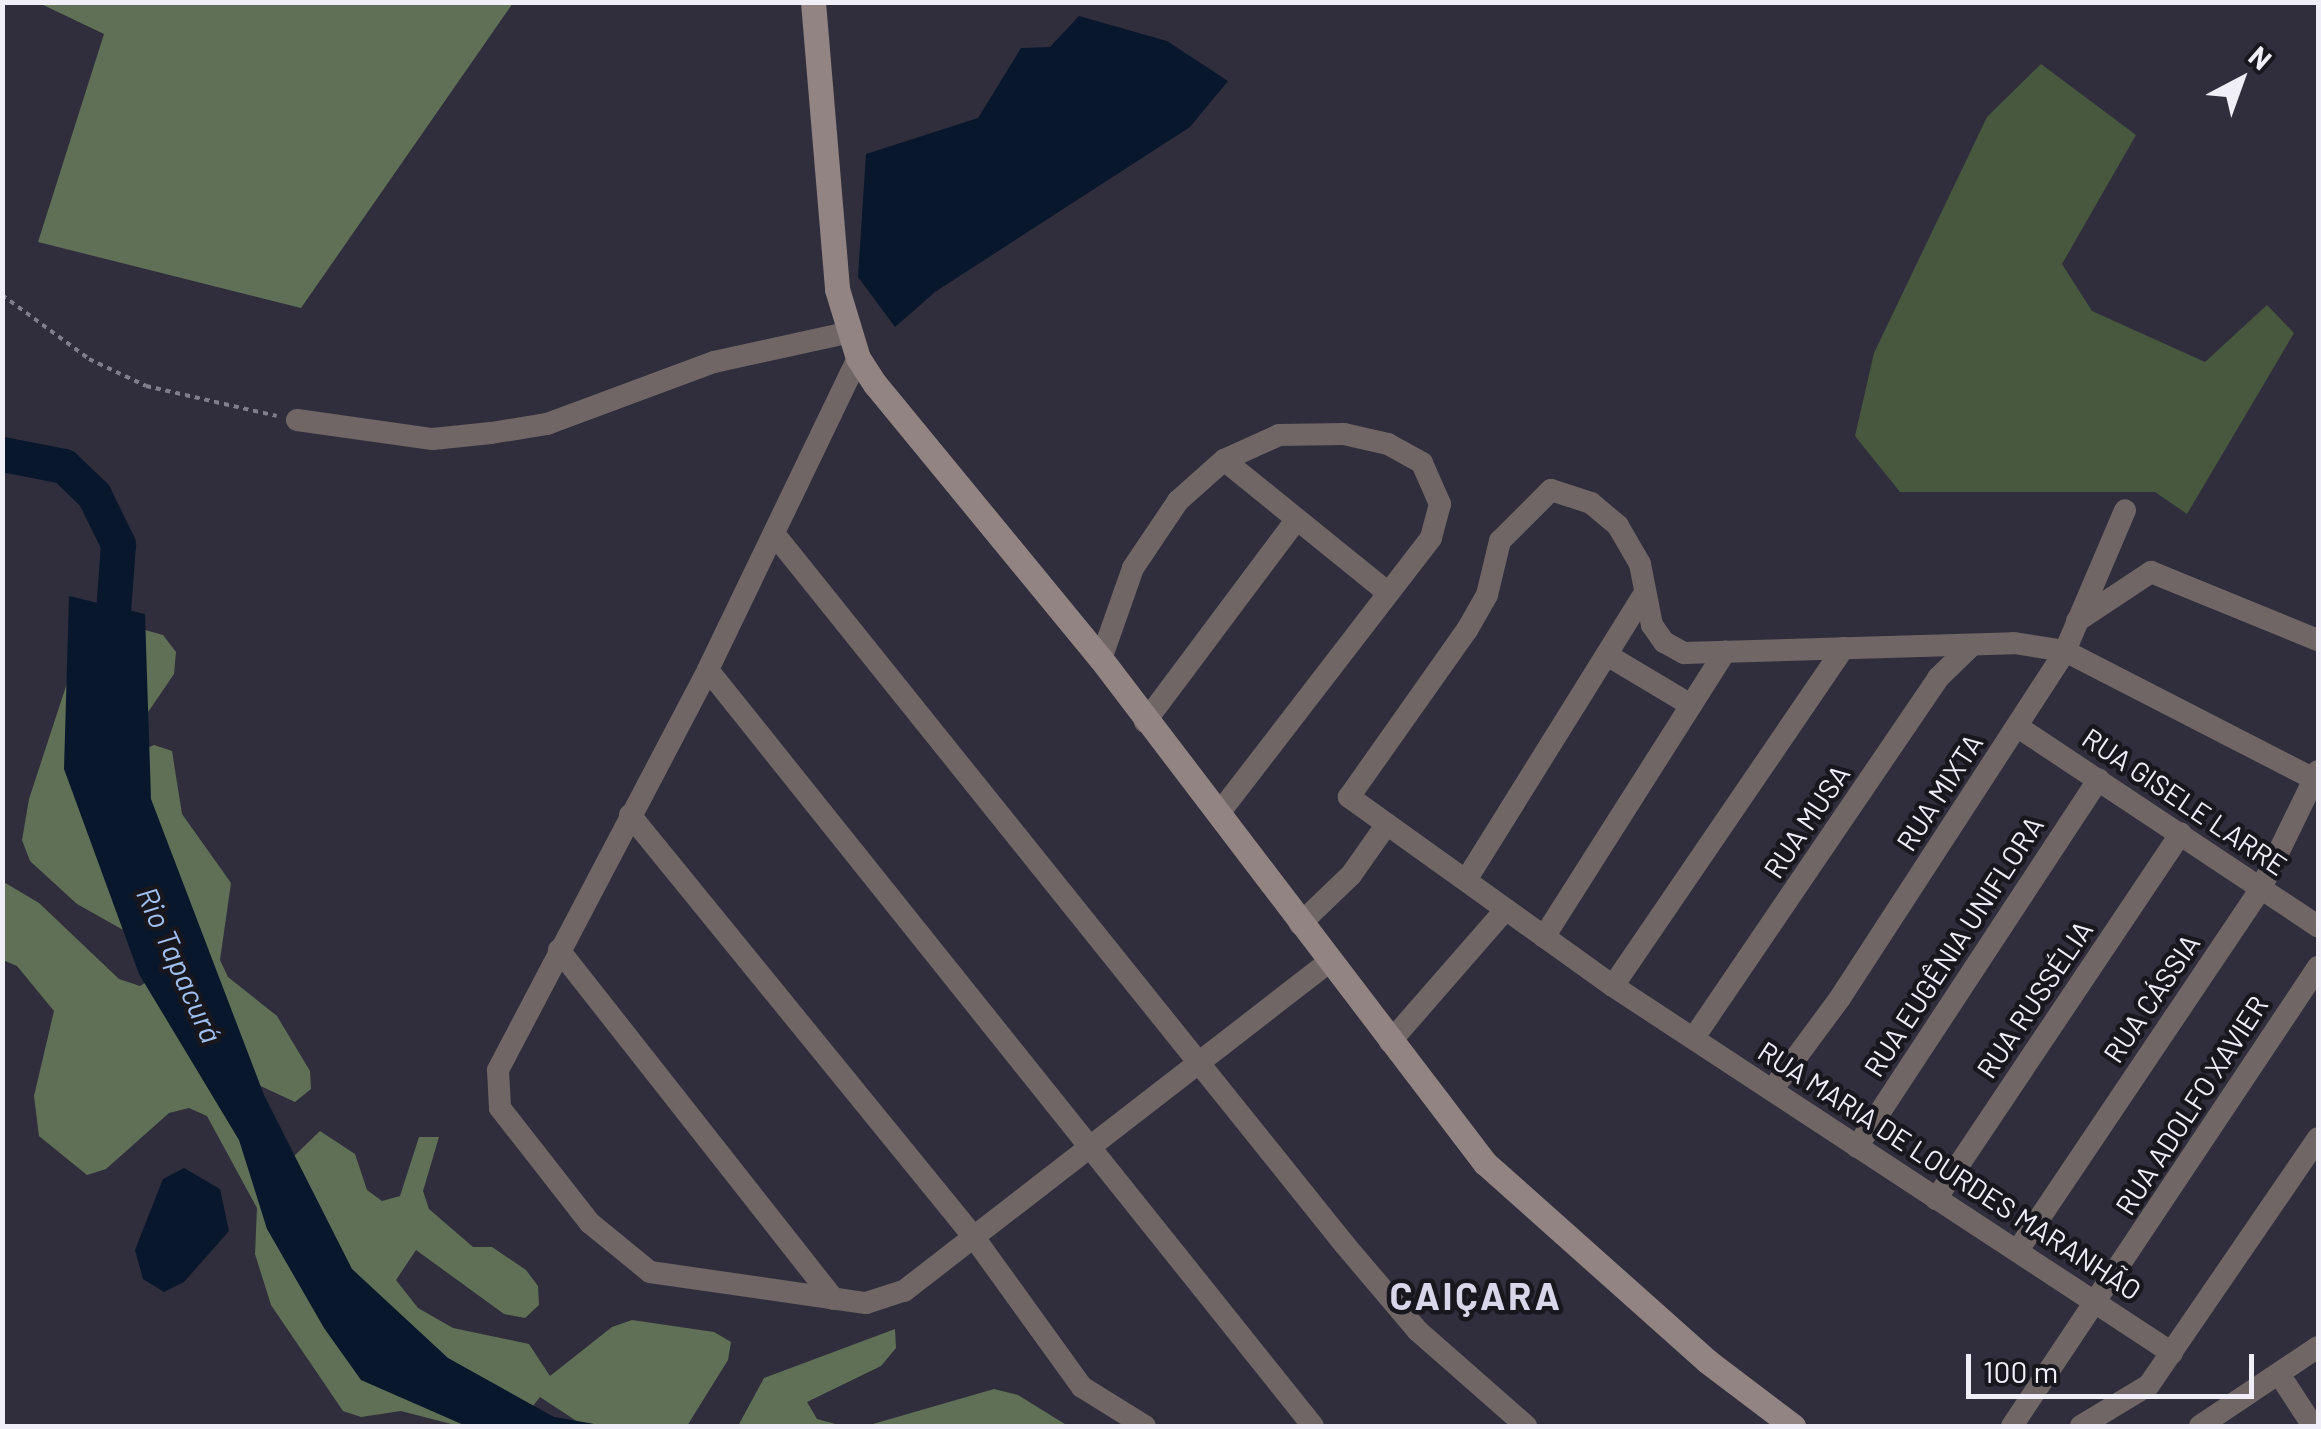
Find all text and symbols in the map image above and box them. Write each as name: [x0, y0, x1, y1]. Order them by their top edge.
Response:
north arrow: [2191, 30, 2291, 130]
text: N: [2243, 38, 2279, 76]
street label: RUA GISELE LARRE: [2076, 720, 2294, 882]
street label: RUA MIXTA: [1889, 727, 1989, 857]
street label: RUA MUSA: [1756, 758, 1856, 884]
street label: RUA EUGÊNIA UNIFLORA: [1856, 809, 2050, 1083]
water label: Rio Tapacurá: [130, 881, 230, 1047]
street label: RUA RUSSÉLIA: [1969, 914, 2099, 1084]
street label: RUA CÁSSIA: [2096, 927, 2206, 1069]
street label: RUA ADOLFO XAVIER: [2108, 989, 2274, 1221]
street label: RUA MARIA DE LOURDES MARANHÃO: [1752, 1033, 2148, 1307]
district label: CAIÇARA: [1390, 1273, 1562, 1319]
scale bar: [1971, 1334, 2258, 1396]
text: 100 m: [1983, 1353, 2058, 1389]

